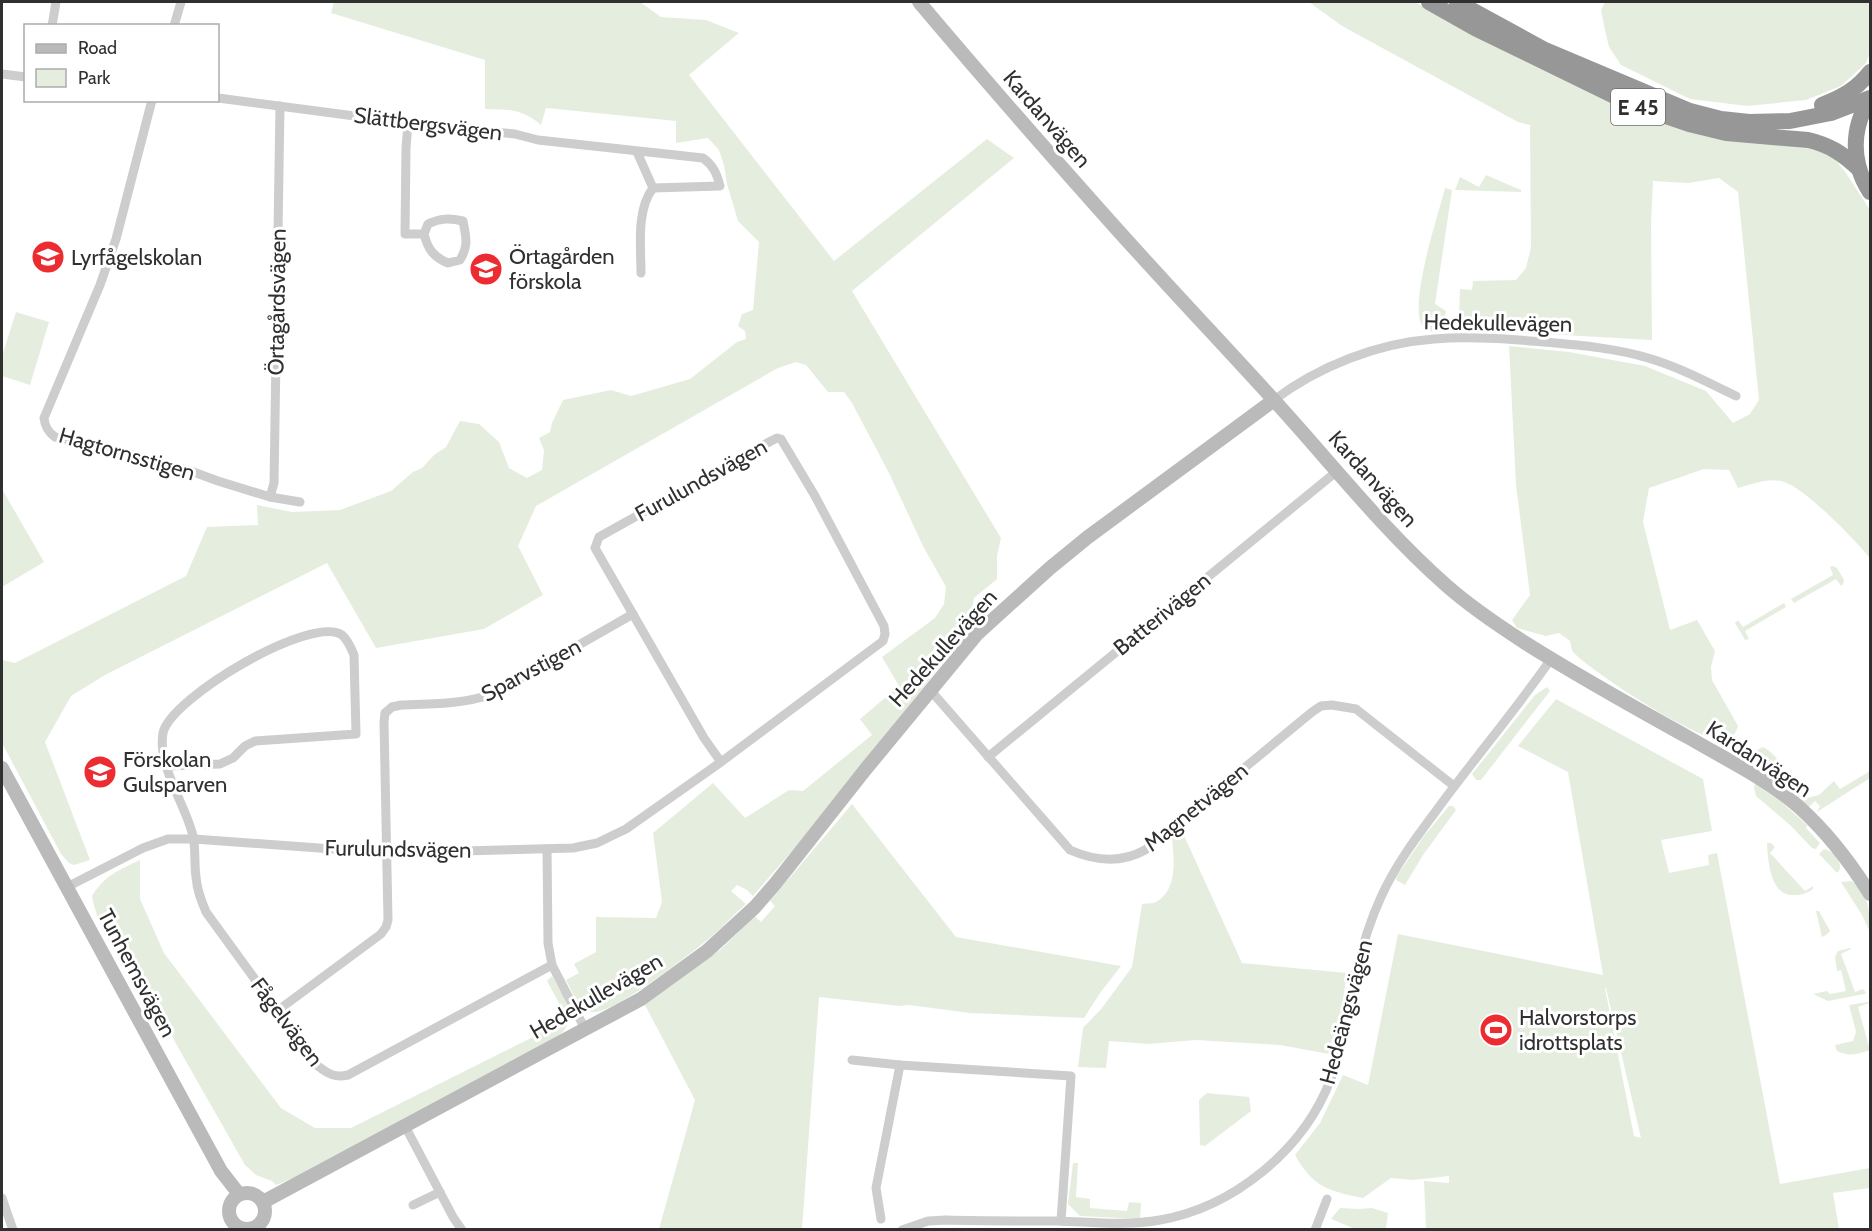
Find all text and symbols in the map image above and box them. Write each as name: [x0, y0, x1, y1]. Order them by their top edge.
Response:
legend: [24, 24, 219, 102]
text: Road: [78, 37, 117, 59]
street label: Kardanvägen: [997, 65, 1097, 173]
text: Park: [78, 67, 111, 89]
road number: E 45: [1611, 89, 1665, 125]
street label: Slättbergsvägen: [352, 102, 504, 146]
street label: Örtagårdsvägen: [262, 228, 292, 376]
school or university icon: Lyrfågelskolan: [30, 239, 66, 275]
place label: Örtagården förskola: [509, 243, 615, 295]
place label: Lyrfågelskolan: [71, 244, 202, 271]
school or university icon: Örtagården förskola: [468, 251, 504, 287]
street label: Hedekullevägen: [1423, 308, 1573, 338]
street label: Hagtornsstigen: [56, 422, 198, 486]
street label: Kardanvägen: [1323, 425, 1423, 533]
street label: Furulundsvägen: [630, 433, 772, 527]
street label: Batterivägen: [1108, 567, 1216, 661]
street label: Hedekullevägen: [883, 584, 1003, 712]
street label: Sparvstigen: [477, 633, 585, 707]
street label: Kardanvägen: [1701, 715, 1817, 803]
place label: Förskolan Gulsparven: [123, 746, 227, 798]
school or university icon: Förskolan Gulsparven: [82, 754, 118, 790]
street label: Magnetvägen: [1139, 757, 1253, 857]
street label: Furulundsvägen: [324, 834, 472, 864]
street label: Tunhemsvägen: [92, 904, 182, 1042]
street label: Hedeängsvägen: [1314, 937, 1378, 1087]
street label: Hedekullevägen: [525, 947, 667, 1045]
street label: Fågelvägen: [245, 972, 329, 1072]
place label: Halvorstorps idrottsplats: [1519, 1004, 1636, 1056]
sports icon: Halvorstorps idrottsplats: [1478, 1012, 1514, 1048]

